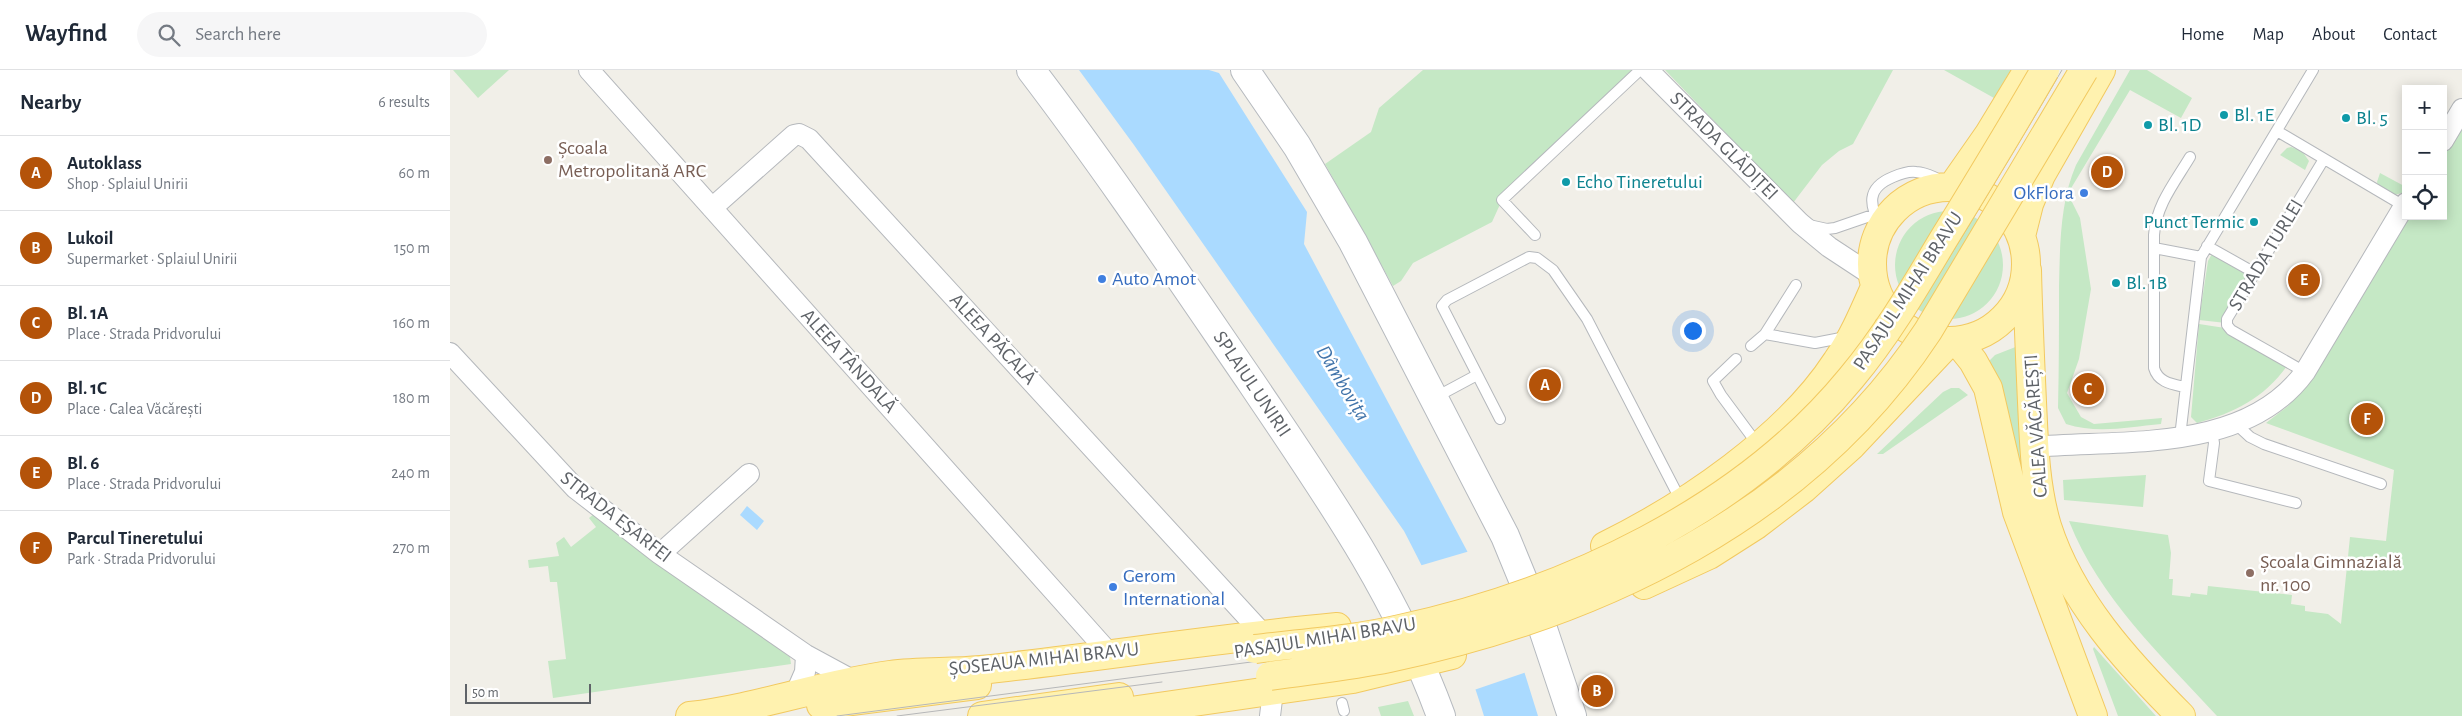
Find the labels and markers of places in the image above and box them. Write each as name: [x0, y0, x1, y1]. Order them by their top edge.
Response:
place label: Bl. 1E: [2234, 105, 2274, 125]
place label: Bl. 5: [2356, 108, 2388, 128]
marker: Bl. 1E: [2218, 109, 2230, 121]
marker: Bl. 5: [2340, 112, 2352, 124]
place label: Bl. 1D: [2158, 115, 2201, 135]
marker: Bl. 1D: [2142, 119, 2154, 131]
place label: Școala Metropolitană ARC: [558, 138, 706, 181]
pin: D: [2091, 153, 2123, 191]
marker: Școala Metropolitană ARC: [542, 154, 554, 166]
place label: Echo Tineretului: [1576, 172, 1703, 192]
marker: Echo Tineretului: [1560, 176, 1572, 188]
place label: OkFlora: [2013, 183, 2074, 203]
marker: OkFlora: [2078, 187, 2090, 199]
place label: Punct Termic: [2143, 212, 2244, 232]
marker: Punct Termic: [2248, 216, 2260, 228]
pin: E: [2288, 261, 2320, 299]
place label: Auto Amot: [1112, 269, 1197, 289]
marker: Auto Amot: [1096, 273, 1108, 285]
place label: Bl. 1B: [2126, 273, 2167, 293]
marker: Bl. 1B: [2110, 277, 2122, 289]
pin: A: [1529, 366, 1561, 404]
pin: C: [2072, 370, 2104, 408]
pin: F: [2351, 400, 2383, 438]
place label: Școala Gimnazială nr. 100: [2260, 552, 2402, 595]
place label: Gerom International: [1123, 566, 1225, 609]
marker: Școala Gimnazială nr. 100: [2244, 567, 2256, 579]
marker: Gerom International: [1107, 581, 1119, 593]
pin: B: [1581, 672, 1613, 710]

